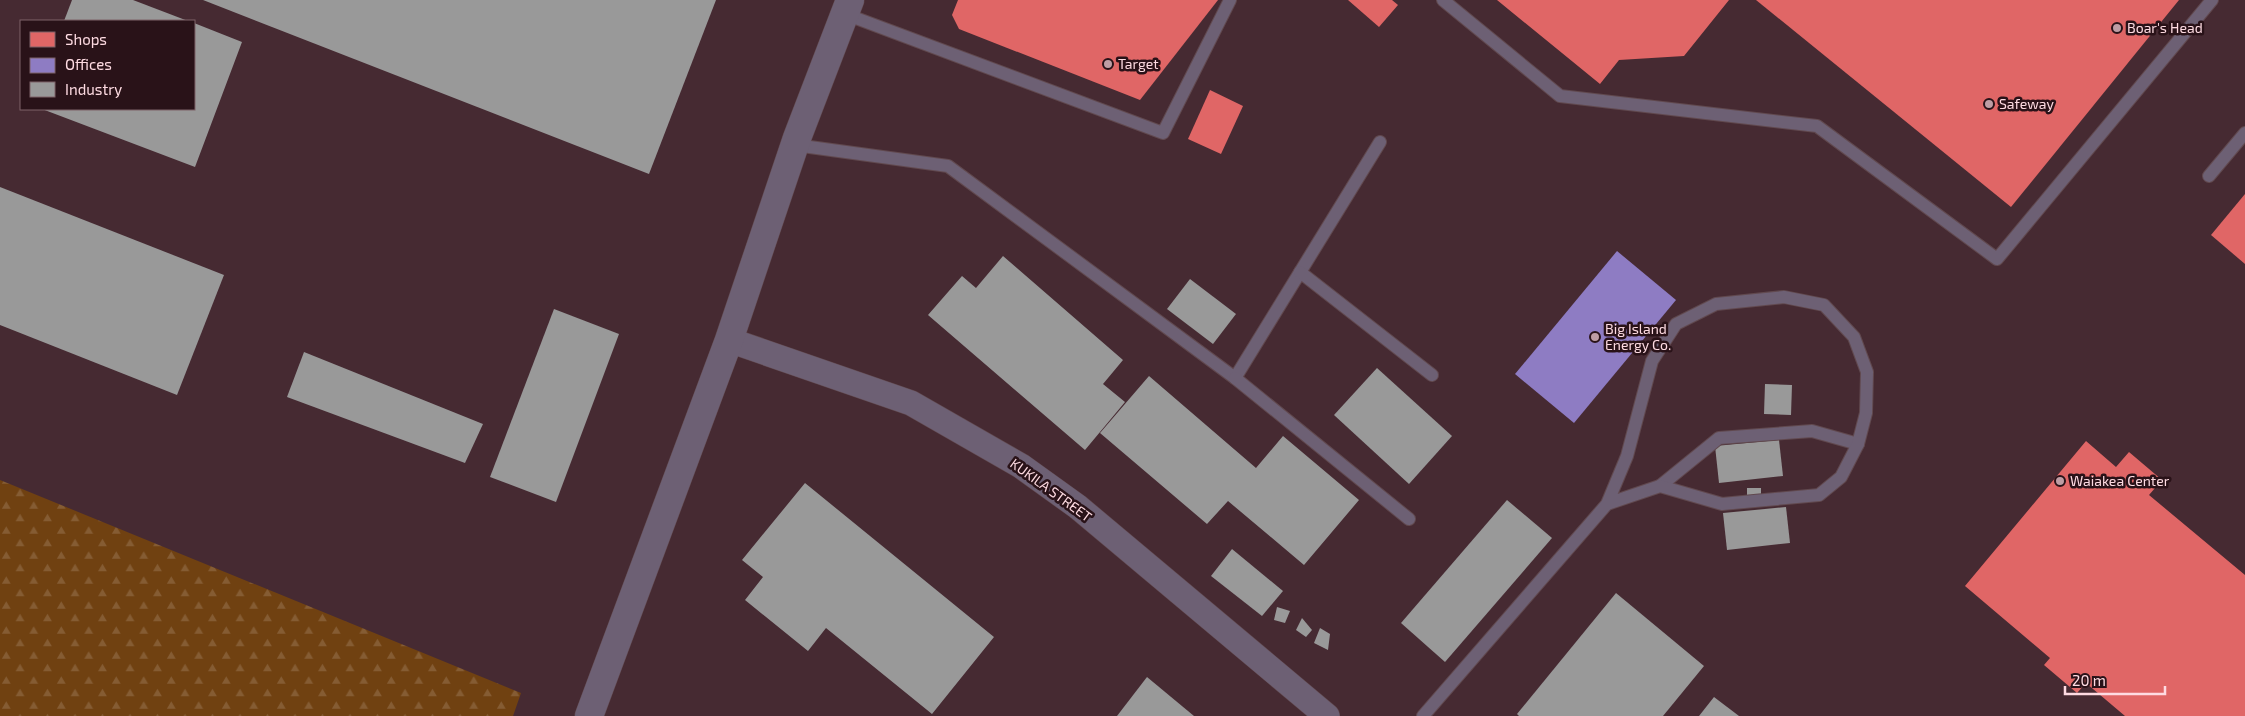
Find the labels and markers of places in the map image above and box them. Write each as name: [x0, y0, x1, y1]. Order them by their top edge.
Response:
place label: Boar's Head: [2127, 19, 2203, 36]
marker: Boar's Head: [2111, 22, 2123, 34]
place label: Target: [1118, 55, 1159, 72]
marker: Target: [1102, 58, 1114, 70]
place label: Safeway: [1999, 95, 2054, 112]
marker: Safeway: [1983, 98, 1995, 110]
place label: Big Island Energy Co.: [1605, 320, 1671, 353]
marker: Big Island Energy Co.: [1589, 331, 1601, 343]
place label: Waiakea Center: [2070, 472, 2170, 489]
marker: Waiakea Center: [2054, 475, 2066, 487]

